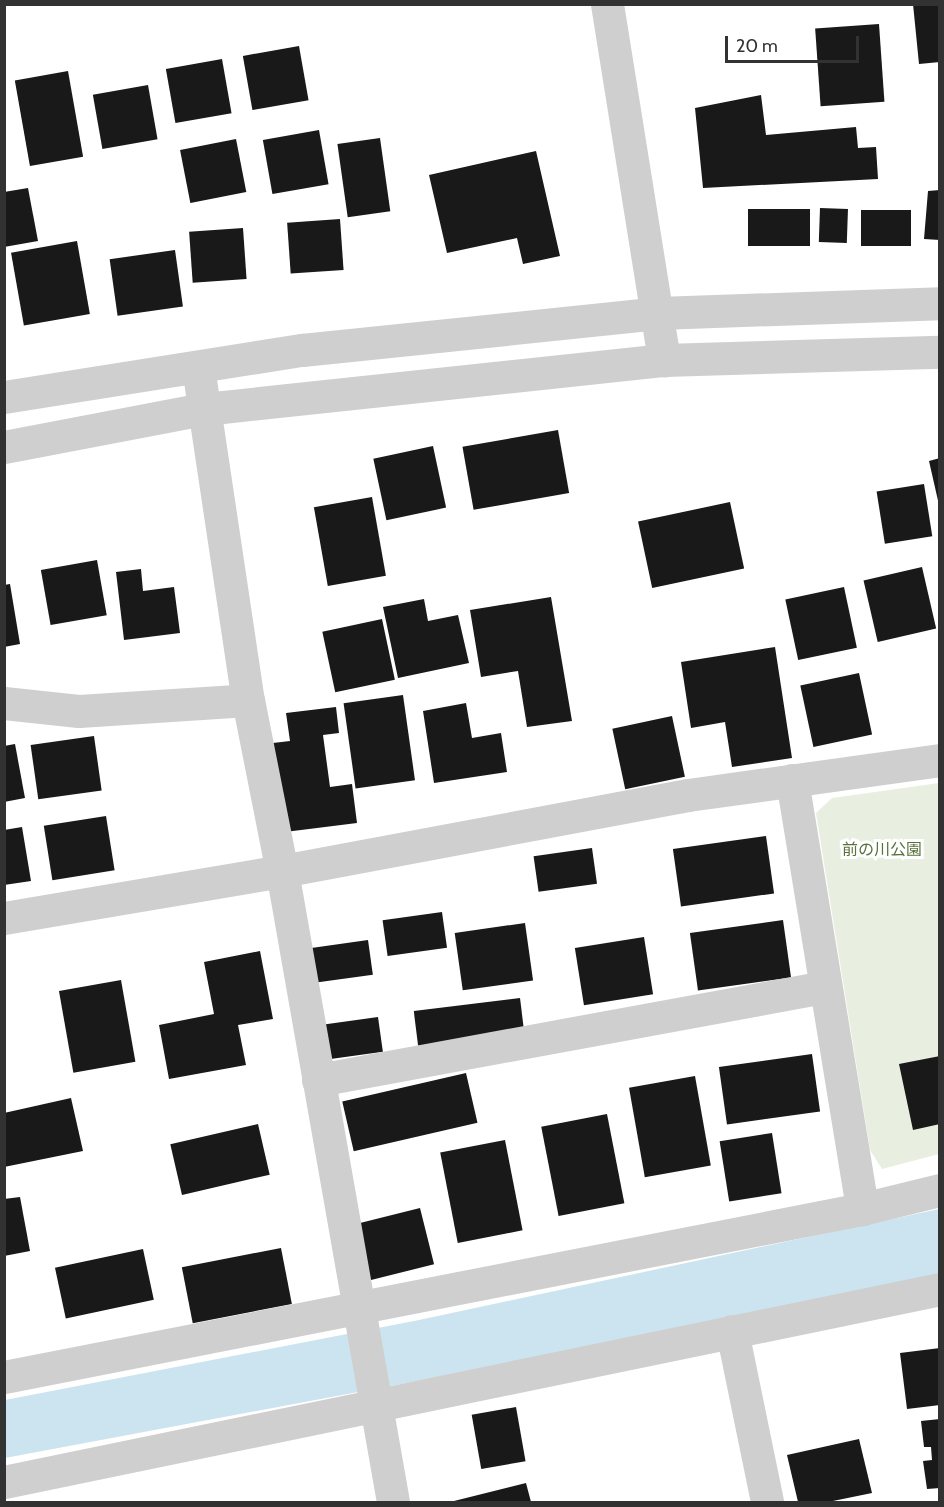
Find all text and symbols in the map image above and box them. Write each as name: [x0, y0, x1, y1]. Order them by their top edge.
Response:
scale bar: [728, 24, 862, 62]
text: 20 m: [736, 35, 778, 57]
park label: 前の川公園: [842, 840, 922, 860]

